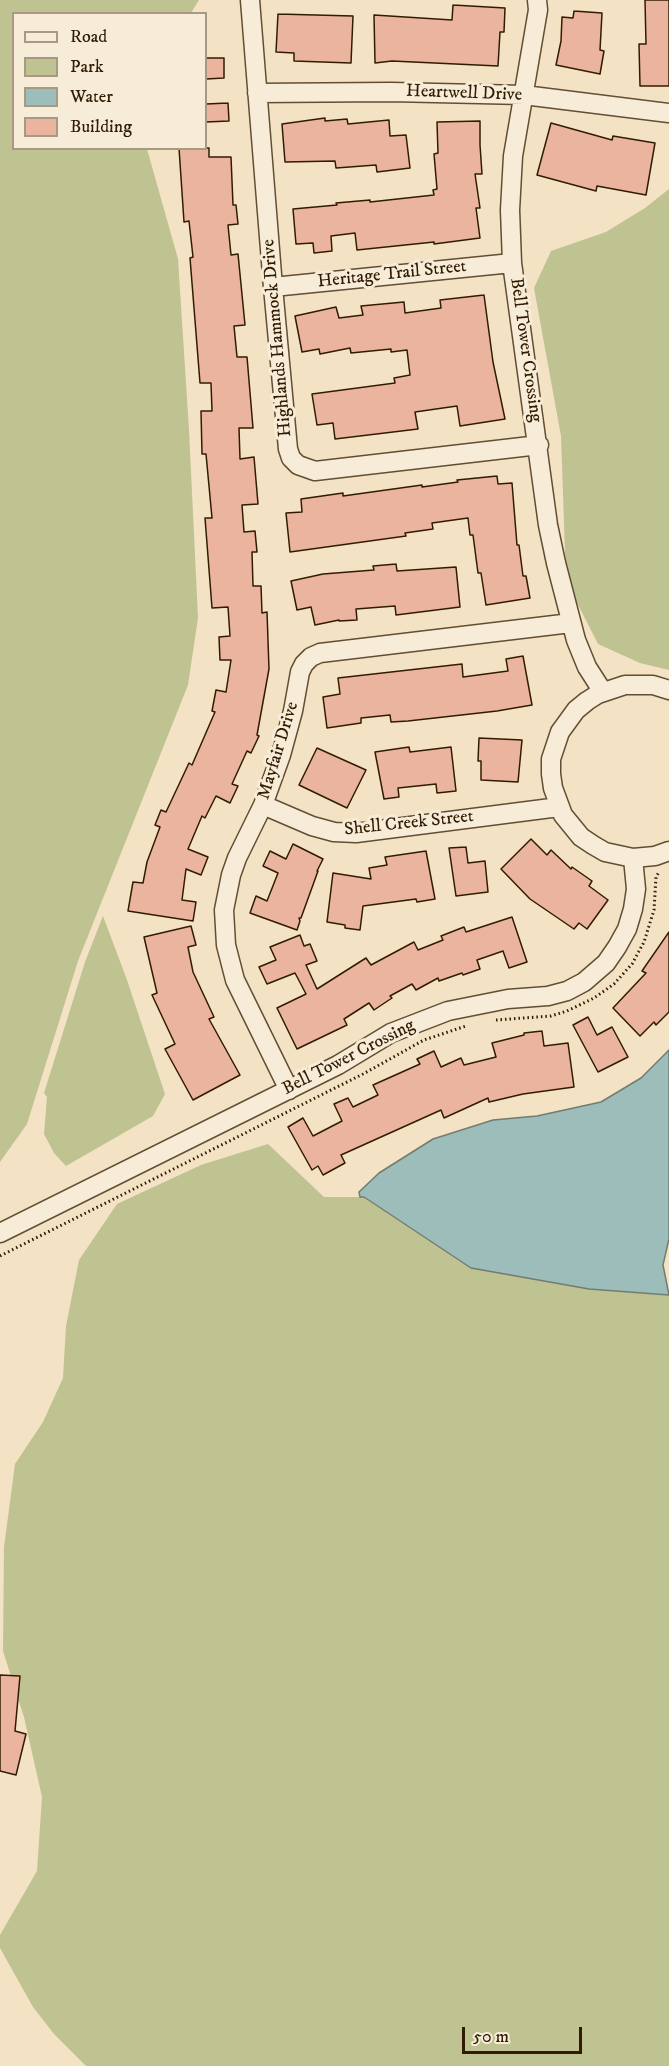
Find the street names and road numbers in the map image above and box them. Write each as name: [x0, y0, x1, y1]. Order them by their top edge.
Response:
street label: Heartwell Drive: [406, 81, 522, 107]
street label: Highlands Hammock Drive: [259, 238, 297, 438]
street label: Heritage Trail Street: [316, 256, 468, 294]
street label: Bell Tower Crossing: [504, 276, 546, 424]
street label: Mayfair Drive: [254, 699, 304, 803]
street label: Shell Creek Street: [343, 806, 475, 842]
street label: Bell Tower Crossing: [279, 1015, 419, 1101]

